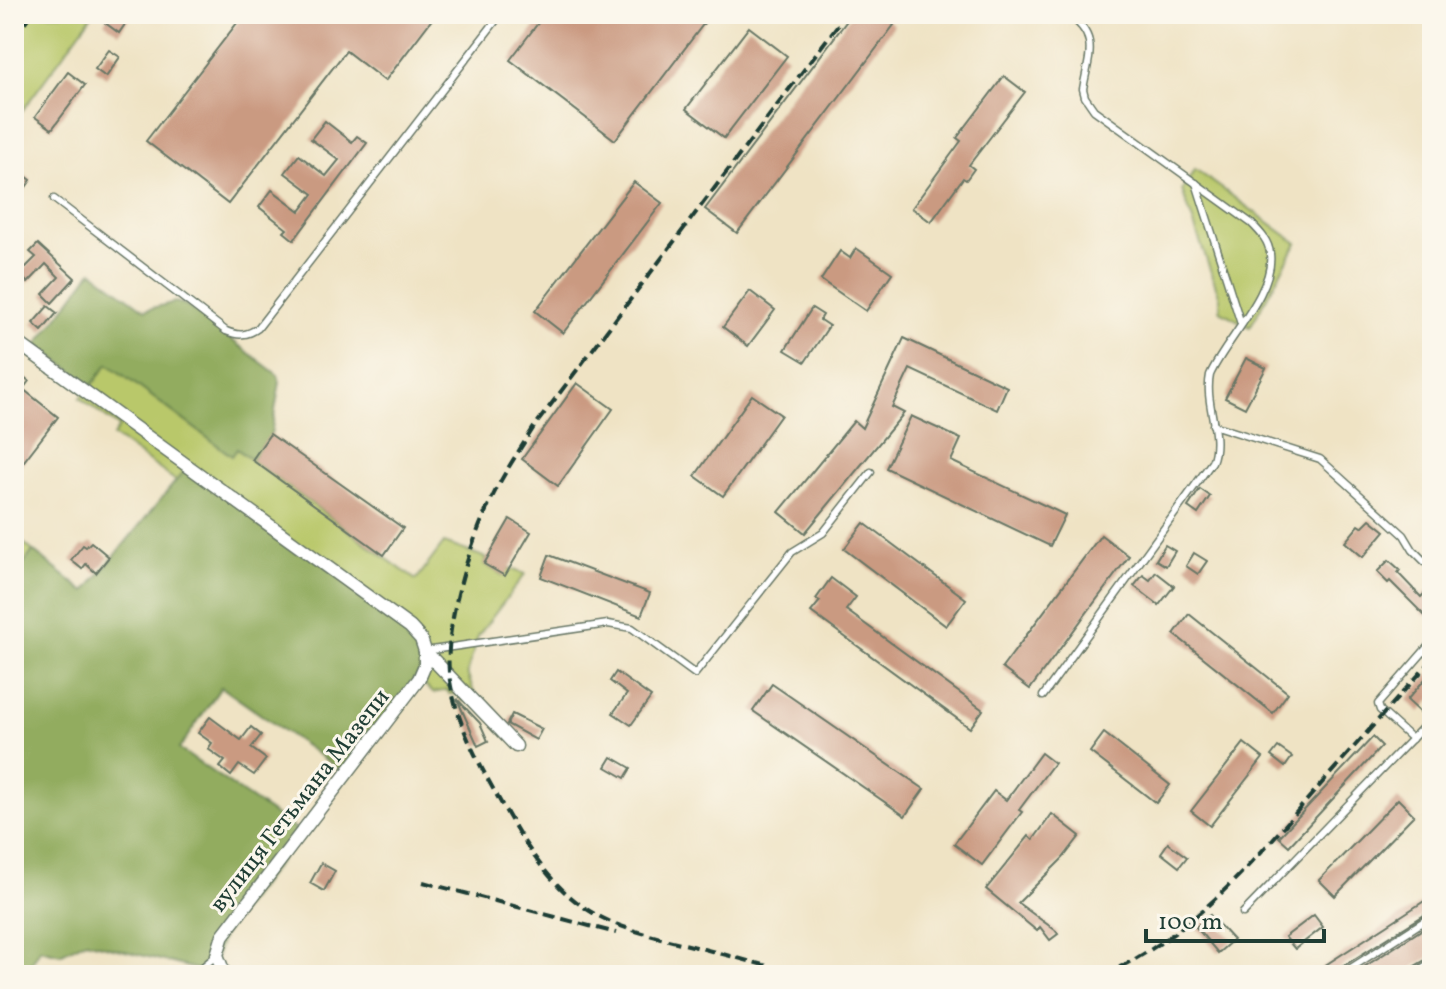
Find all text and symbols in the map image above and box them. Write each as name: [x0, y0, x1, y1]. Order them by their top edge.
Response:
street label: вулиця Гетьмана Мазепи: [203, 682, 399, 920]
scale bar: [1146, 893, 1324, 943]
text: 100 m: [1158, 906, 1223, 940]

